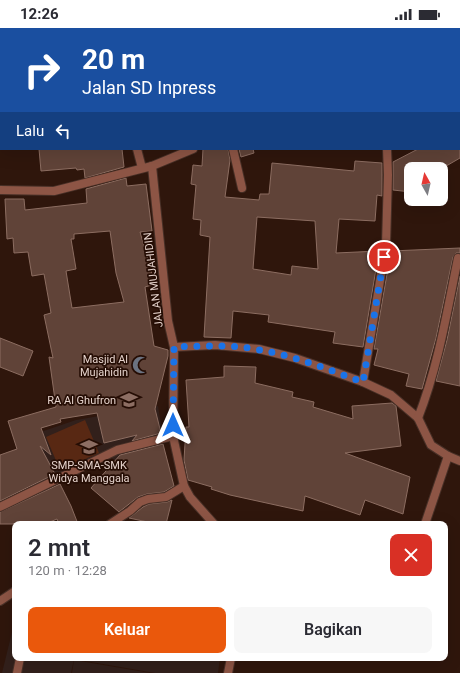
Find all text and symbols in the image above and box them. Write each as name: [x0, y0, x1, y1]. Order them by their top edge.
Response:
text: 12:26: [20, 5, 59, 23]
text: 20 m: [82, 43, 145, 76]
icon: right: [16, 44, 68, 96]
text: Jalan SD Inpress: [82, 77, 216, 98]
icon: left: [52, 120, 74, 142]
text: Lalu: [16, 122, 44, 140]
north arrow: [404, 162, 448, 206]
map controls: [404, 162, 448, 206]
street label: JALAN MUJAHIDIN: [141, 232, 166, 328]
pin: [367, 240, 401, 274]
icon: arrive: [373, 246, 395, 268]
place label: Masjid Al Mujahidin: [80, 353, 128, 379]
mosque icon: Masjid Al Mujahidin: [131, 355, 151, 375]
school or university icon: RA Al Ghufron: [119, 390, 139, 410]
place label: RA Al Ghufron: [47, 394, 116, 407]
position arrow: [152, 404, 194, 446]
school or university icon: SMP-SMA-SMK Widya Manggala: [79, 437, 99, 457]
place label: SMP-SMA-SMK Widya Manggala: [48, 459, 130, 485]
text: 2 mnt: [28, 534, 90, 562]
button: close: [390, 534, 432, 576]
text: 120 m · 12:28: [28, 563, 107, 578]
button: Keluar: [28, 607, 226, 653]
button: Bagikan: [234, 607, 432, 653]

